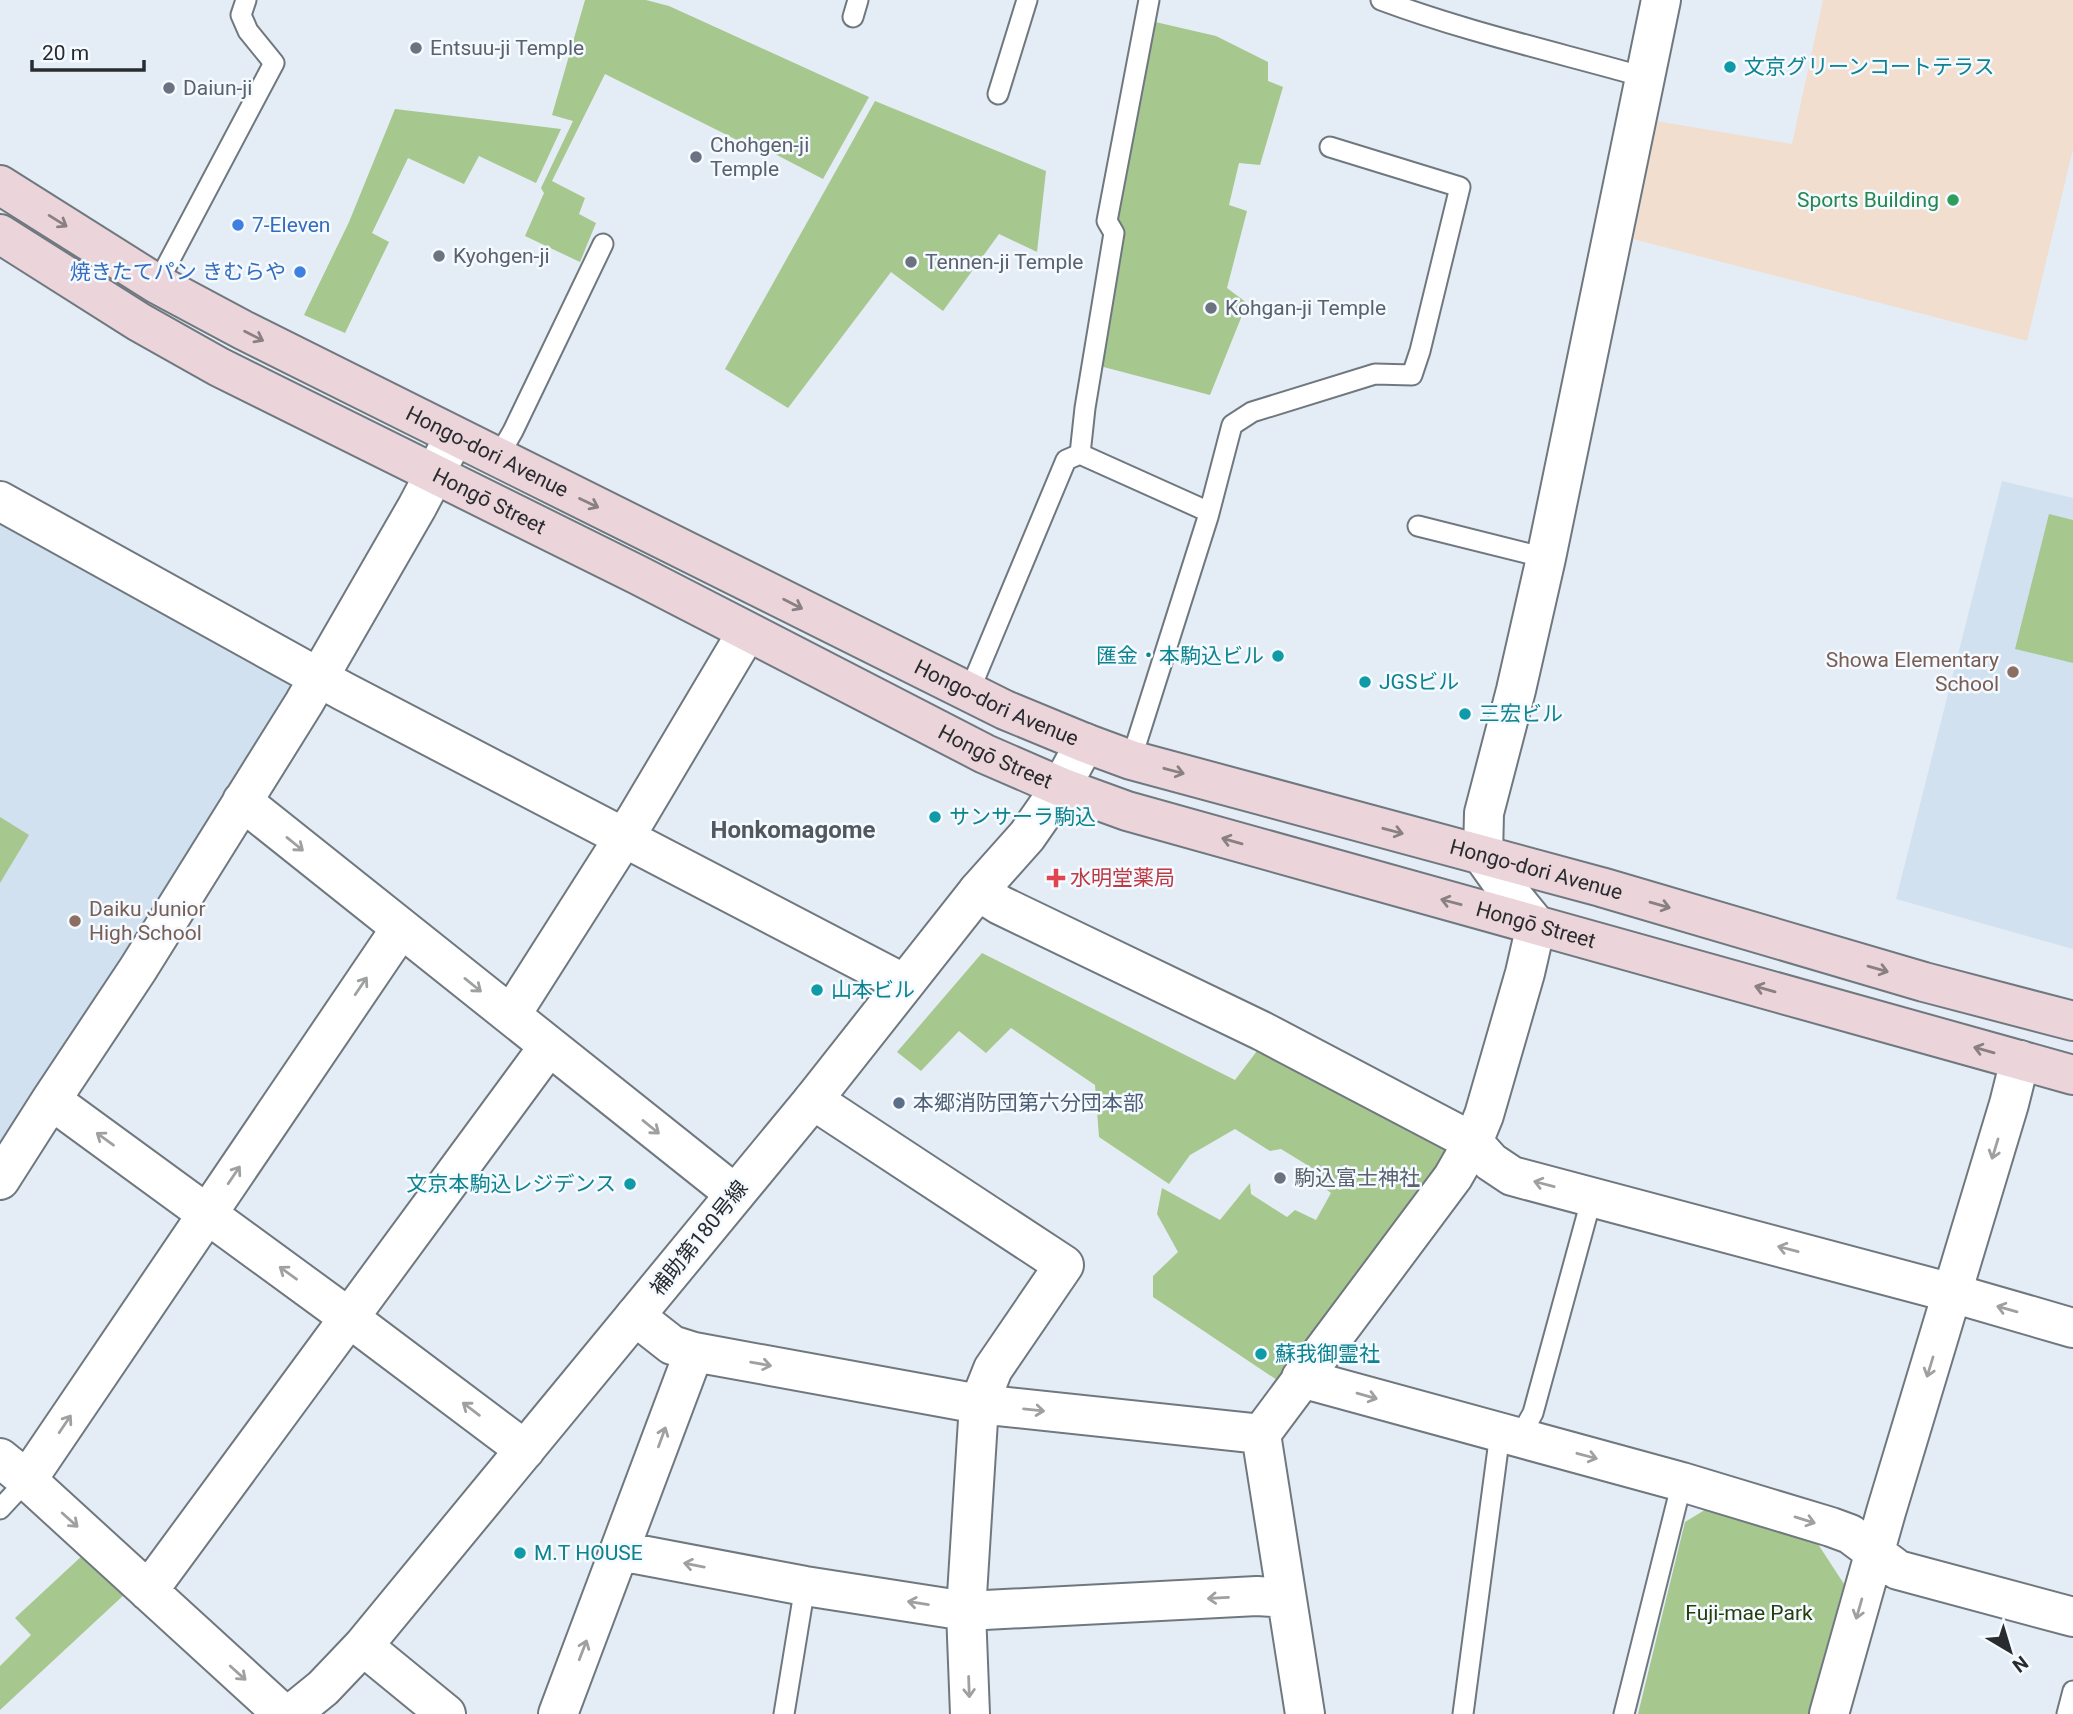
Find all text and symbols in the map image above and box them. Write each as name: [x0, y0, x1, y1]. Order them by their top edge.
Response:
scale bar: [32, 28, 144, 72]
place label: Entsuu-ji Temple: [430, 36, 584, 60]
marker: Entsuu-ji Temple: [408, 40, 424, 56]
text: 20 m: [42, 41, 89, 65]
place label: 文京グリーンコートテラス: [1744, 55, 1995, 79]
marker: 文京グリーンコートテラス: [1722, 59, 1738, 75]
place label: Daiun-ji: [183, 76, 252, 100]
marker: Daiun-ji: [161, 80, 177, 96]
place label: Chohgen-ji Temple: [710, 133, 809, 181]
marker: Chohgen-ji Temple: [688, 149, 704, 165]
place label: Sports Building: [1797, 188, 1939, 212]
marker: Sports Building: [1945, 192, 1961, 208]
place label: 7-Eleven: [252, 213, 330, 237]
one-way arrow: [47, 215, 67, 229]
marker: 7-Eleven: [230, 217, 246, 233]
place label: Kyohgen-ji: [453, 244, 550, 268]
marker: Kyohgen-ji: [431, 248, 447, 264]
place label: Tennen-ji Temple: [925, 250, 1083, 274]
marker: Tennen-ji Temple: [903, 254, 919, 270]
place label: 焼きたてパン きむらや: [70, 260, 286, 284]
marker: 焼きたてパン きむらや: [292, 264, 308, 280]
place label: Kohgan-ji Temple: [1225, 296, 1386, 320]
marker: Kohgan-ji Temple: [1203, 300, 1219, 316]
one-way arrow: [243, 329, 264, 343]
street label: Hongo-dori Avenue: [402, 401, 572, 502]
street label: Hongō Street: [429, 463, 550, 539]
one-way arrow: [578, 496, 599, 510]
one-way arrow: [782, 598, 803, 612]
place label: 匯金・本駒込ビル: [1096, 644, 1264, 668]
marker: 匯金・本駒込ビル: [1270, 648, 1286, 664]
place label: Showa Elementary School: [1826, 648, 1999, 696]
street label: Hongo-dori Avenue: [910, 655, 1082, 751]
marker: Showa Elementary School: [2005, 664, 2021, 680]
place label: JGSビル: [1379, 670, 1459, 694]
marker: JGSビル: [1357, 674, 1373, 690]
place label: 三宏ビル: [1479, 702, 1563, 726]
marker: 三宏ビル: [1457, 706, 1473, 722]
street label: Hongō Street: [934, 720, 1056, 794]
one-way arrow: [1162, 765, 1185, 778]
place label: サンサーラ駒込: [949, 805, 1096, 829]
marker: サンサーラ駒込: [927, 809, 943, 825]
district label: Honkomagome: [711, 816, 876, 844]
one-way arrow: [1381, 825, 1404, 838]
one-way arrow: [1221, 833, 1243, 846]
street label: Hongo-dori Avenue: [1447, 835, 1626, 905]
one-way arrow: [285, 836, 304, 851]
place label: 水明堂薬局: [1070, 866, 1175, 890]
marker: 水明堂薬局: [1048, 870, 1064, 886]
one-way arrow: [1440, 895, 1463, 908]
place label: Daiku Junior High School: [89, 897, 206, 945]
street label: Hongō Street: [1473, 897, 1598, 953]
one-way arrow: [1649, 899, 1671, 912]
marker: Daiku Junior High School: [67, 913, 83, 929]
one-way arrow: [1867, 963, 1889, 976]
one-way arrow: [355, 977, 369, 997]
one-way arrow: [463, 978, 482, 993]
place label: 山本ビル: [831, 978, 915, 1002]
one-way arrow: [1754, 981, 1776, 994]
marker: 山本ビル: [809, 982, 825, 998]
one-way arrow: [1973, 1042, 1995, 1055]
place label: 本郷消防団第六分団本部: [913, 1091, 1144, 1115]
marker: 本郷消防団第六分団本部: [891, 1095, 907, 1111]
one-way arrow: [641, 1120, 659, 1135]
one-way arrow: [95, 1132, 114, 1147]
one-way arrow: [1988, 1138, 2001, 1160]
one-way arrow: [227, 1166, 241, 1185]
place label: 駒込富士神社: [1294, 1166, 1420, 1190]
marker: 駒込富士神社: [1272, 1170, 1288, 1186]
place label: 文京本駒込レジデンス: [406, 1172, 616, 1196]
marker: 文京本駒込レジデンス: [622, 1176, 638, 1192]
street label: 補助第180号線: [645, 1176, 753, 1300]
one-way arrow: [1534, 1177, 1556, 1190]
one-way arrow: [1777, 1242, 1800, 1255]
one-way arrow: [279, 1266, 298, 1281]
one-way arrow: [1997, 1301, 2019, 1314]
place label: 蘇我御霊社: [1275, 1342, 1380, 1366]
marker: 蘇我御霊社: [1253, 1346, 1269, 1362]
one-way arrow: [1922, 1356, 1935, 1378]
one-way arrow: [749, 1358, 772, 1371]
one-way arrow: [1356, 1390, 1378, 1403]
one-way arrow: [462, 1402, 481, 1416]
one-way arrow: [1022, 1404, 1044, 1417]
one-way arrow: [58, 1415, 72, 1434]
one-way arrow: [657, 1427, 670, 1449]
one-way arrow: [1575, 1451, 1597, 1464]
one-way arrow: [61, 1511, 78, 1528]
one-way arrow: [1794, 1514, 1816, 1527]
place label: M.T HOUSE: [534, 1541, 643, 1565]
marker: M.T HOUSE: [512, 1545, 528, 1561]
one-way arrow: [683, 1558, 706, 1571]
one-way arrow: [1207, 1592, 1230, 1605]
one-way arrow: [907, 1597, 930, 1610]
one-way arrow: [1851, 1598, 1864, 1620]
park label: Fuji-mae Park: [1685, 1601, 1813, 1625]
north arrow: [1975, 1616, 2045, 1686]
one-way arrow: [577, 1640, 590, 1662]
text: N: [2008, 1651, 2033, 1677]
one-way arrow: [229, 1665, 247, 1681]
one-way arrow: [962, 1675, 976, 1698]

